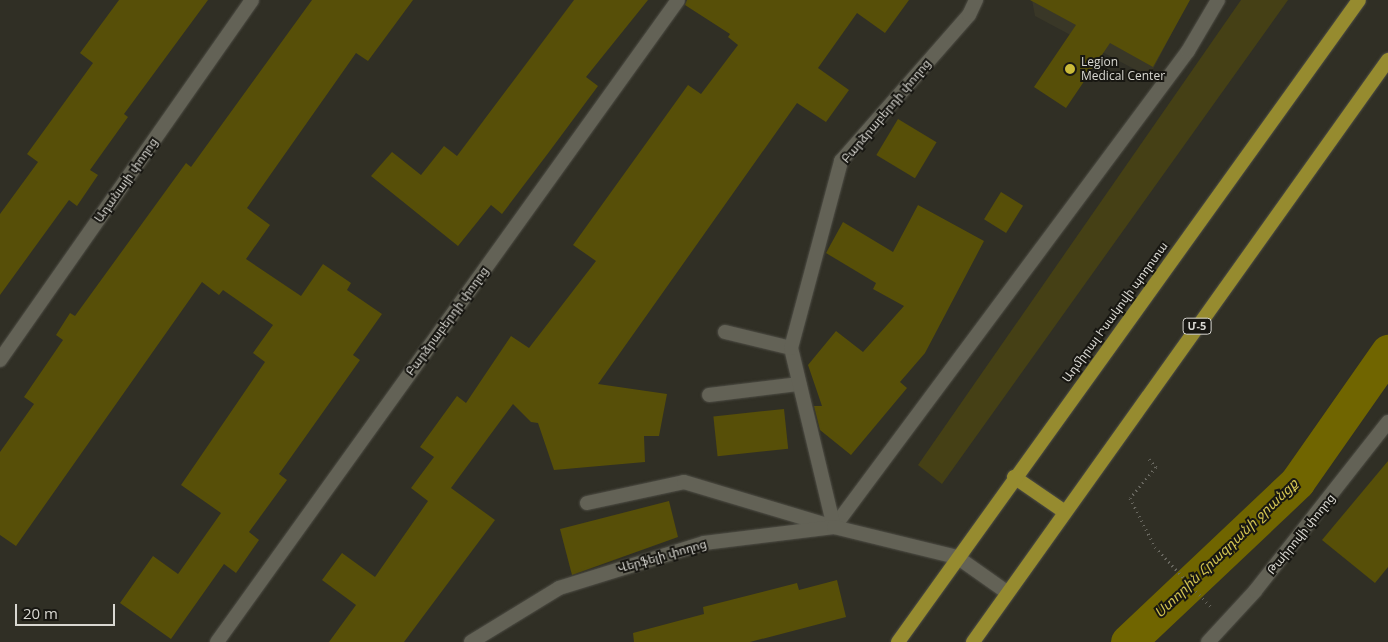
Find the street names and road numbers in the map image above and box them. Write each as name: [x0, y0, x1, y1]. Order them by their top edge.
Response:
street label: Բարձրաբերդի փողոց: [838, 56, 934, 166]
street label: Ադանայի փողոց: [91, 135, 161, 225]
street label: Ադմիրալ Իսակովի պողոտա: [1059, 239, 1171, 385]
street label: Բարձրաբերդի փողոց: [403, 264, 491, 378]
road number: Մ-5: [1182, 318, 1212, 334]
street label: Թաիրովի փողոց: [1264, 491, 1338, 577]
street label: Վերֆելի փողոց: [616, 536, 708, 576]

